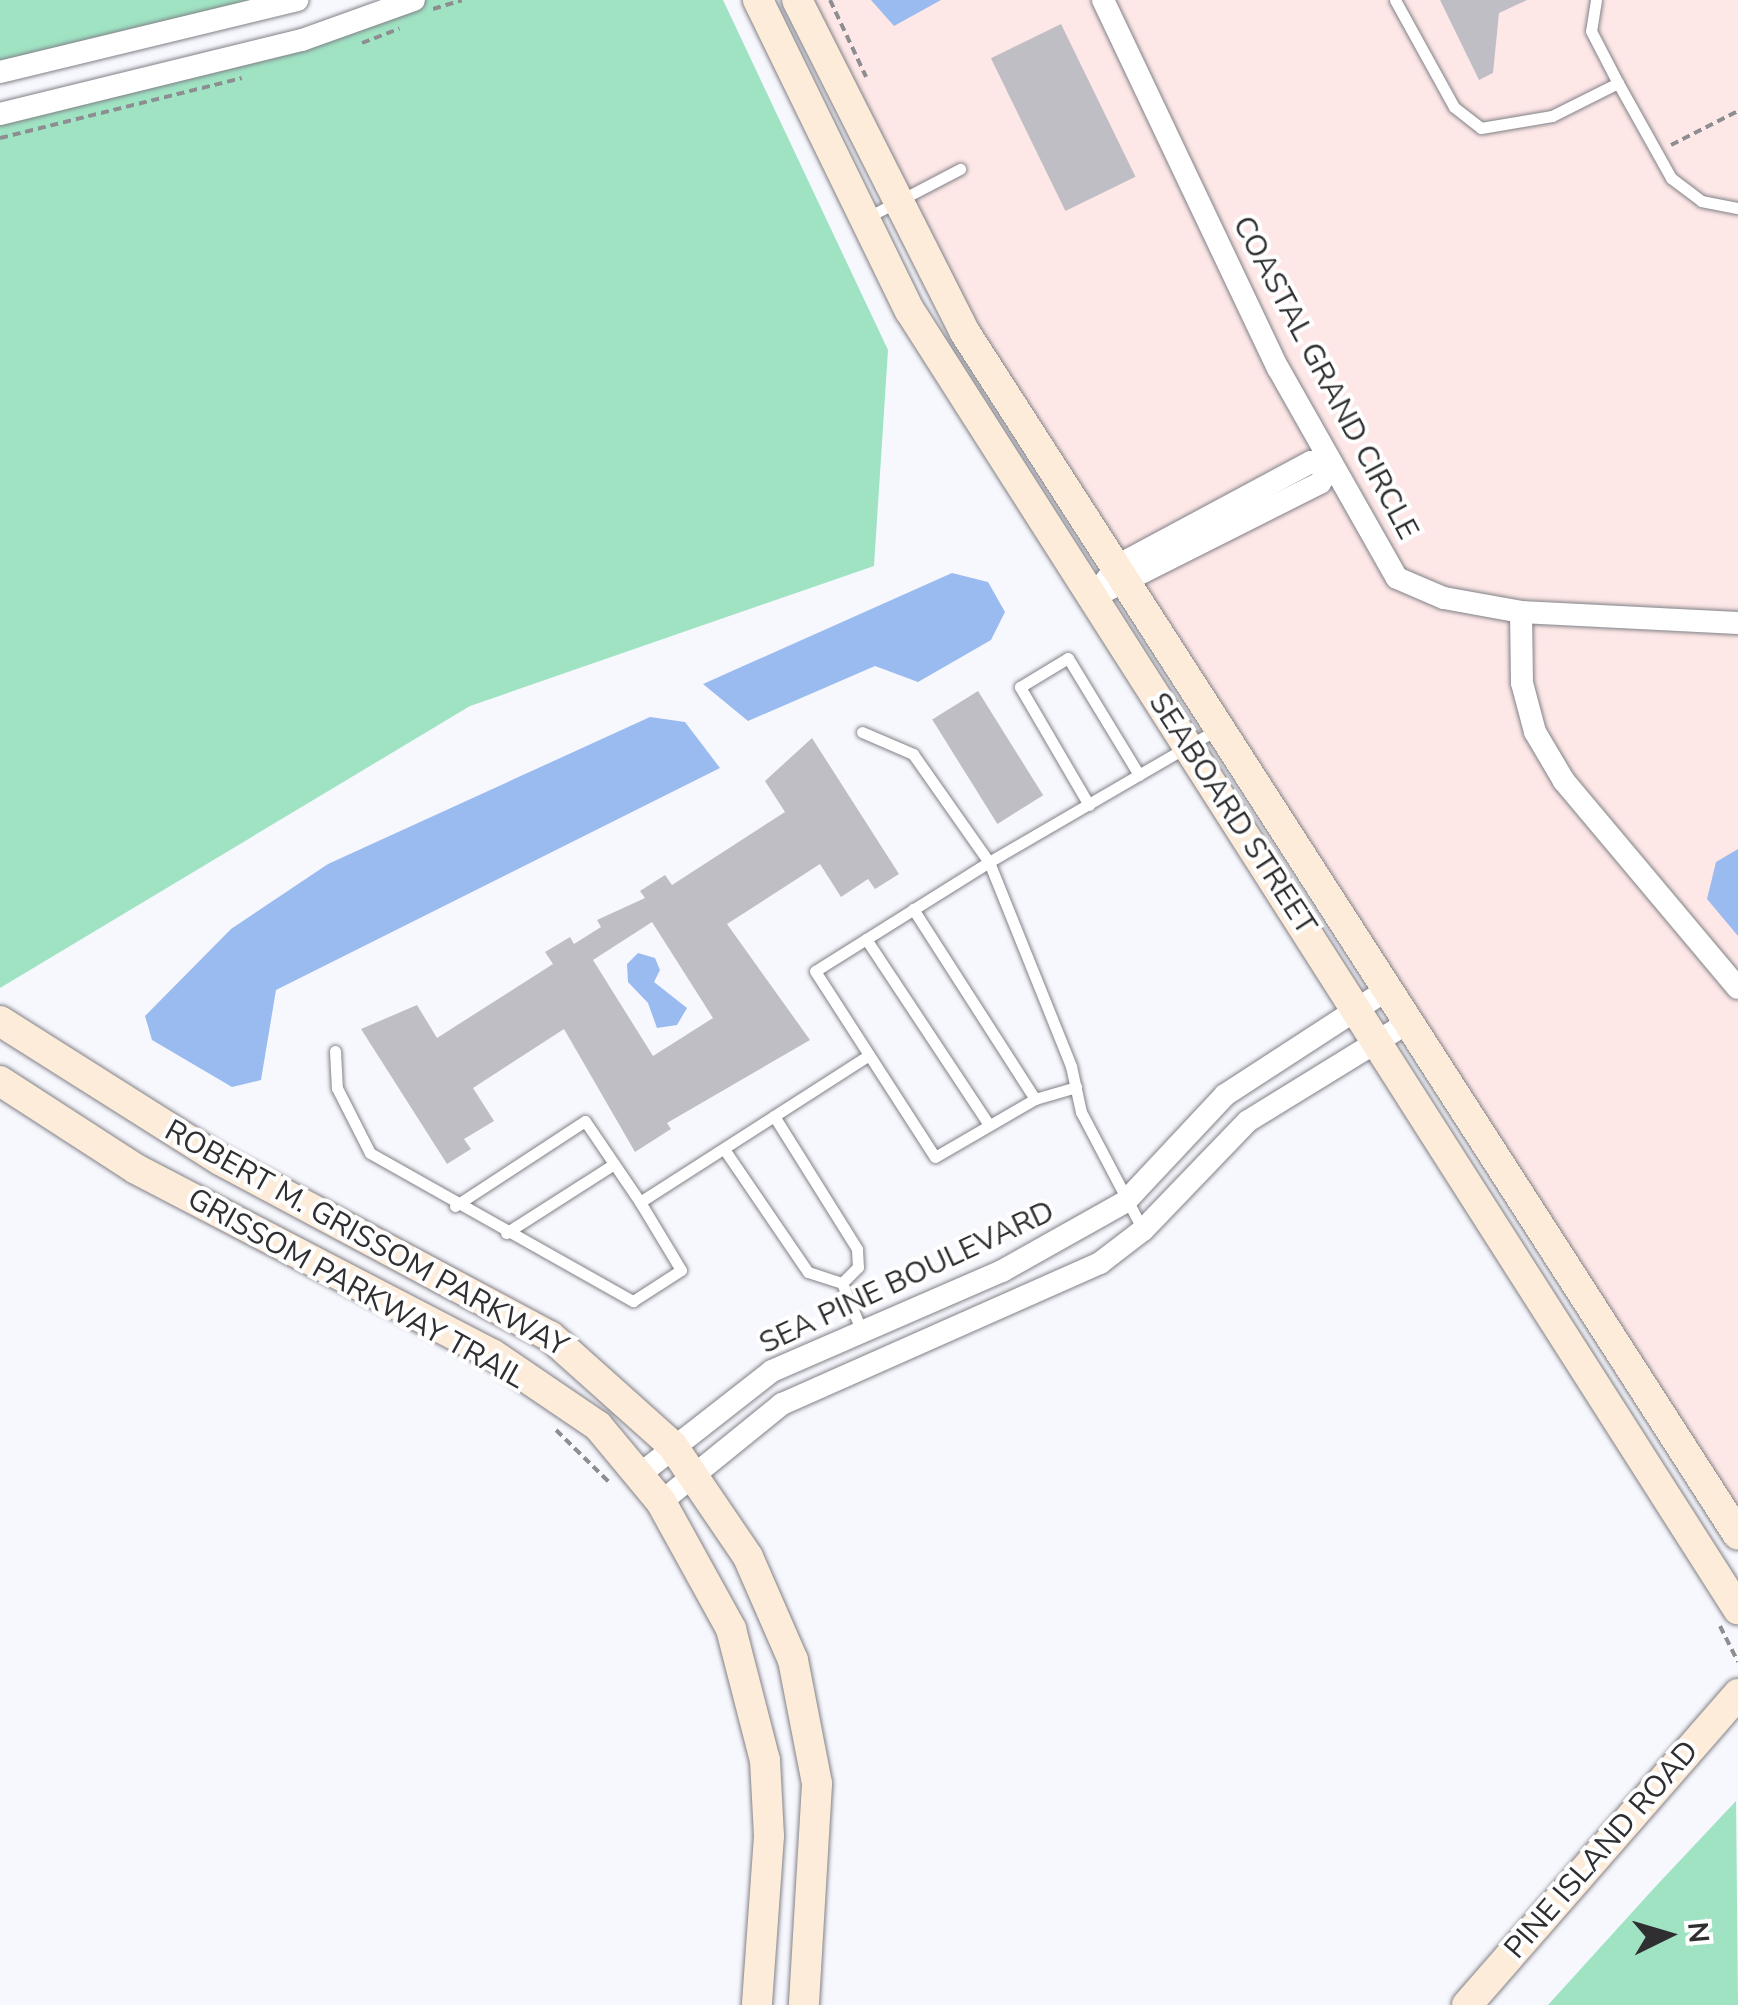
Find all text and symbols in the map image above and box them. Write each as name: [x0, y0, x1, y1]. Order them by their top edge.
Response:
street label: COASTAL GRAND CIRCLE: [1224, 210, 1426, 546]
street label: SEABOARD STREET: [1140, 686, 1324, 942]
street label: ROBERT M. GRISSOM PARKWAY: [158, 1113, 574, 1365]
street label: GRISSOM PARKWAY TRAIL: [181, 1181, 531, 1397]
street label: SEA PINE BOULEVARD: [754, 1194, 1060, 1362]
street label: PINE ISLAND ROAD: [1498, 1734, 1706, 1966]
north arrow: [1618, 1885, 1718, 1985]

